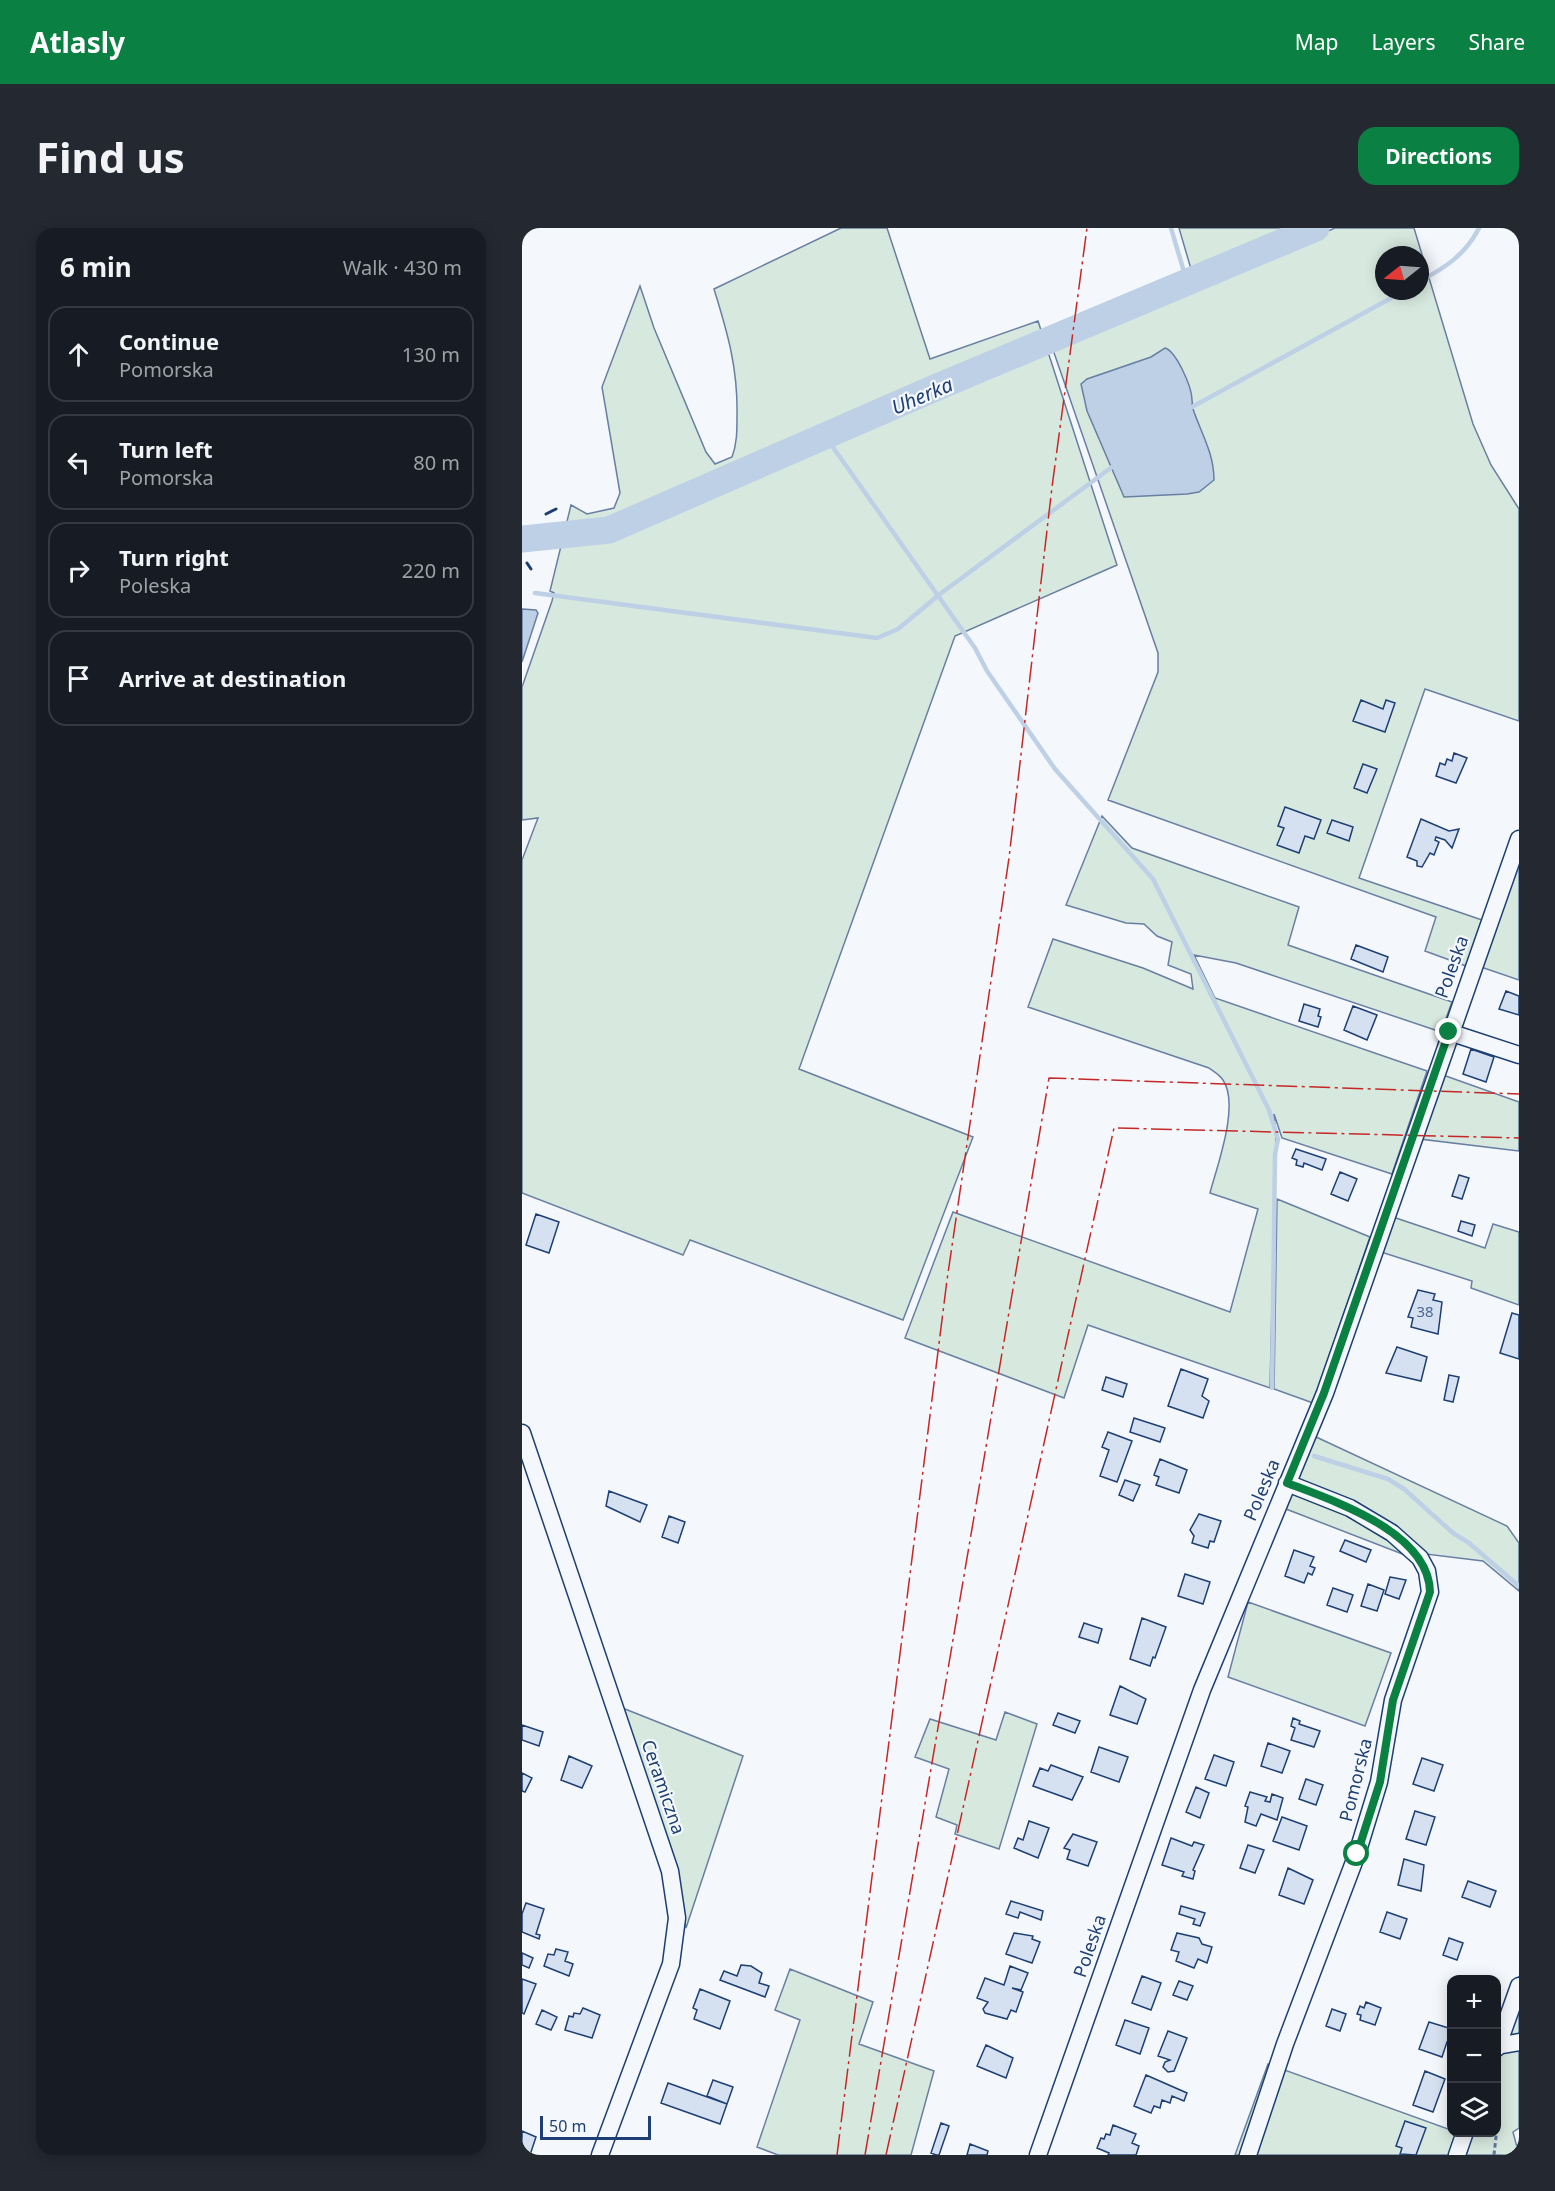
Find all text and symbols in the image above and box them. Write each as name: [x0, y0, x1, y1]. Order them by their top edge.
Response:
text: Atlasly: [30, 23, 125, 61]
text: Map: [1295, 28, 1339, 56]
text: Layers: [1372, 28, 1436, 56]
text: Share: [1469, 28, 1525, 56]
button: Directions: [1358, 127, 1519, 185]
text: Find us: [36, 128, 185, 185]
north arrow: [1375, 246, 1429, 300]
text: 6 min: [60, 249, 132, 285]
text: Walk · 430 m: [343, 254, 462, 281]
text: Continue: [119, 326, 219, 356]
icon: ahead: [62, 338, 95, 371]
text: 130 m: [402, 341, 460, 368]
text: Pomorska: [119, 356, 214, 383]
water label: Uherka: [887, 371, 957, 421]
text: Turn left: [119, 434, 213, 464]
icon: left: [62, 446, 95, 479]
text: 80 m: [413, 449, 460, 476]
text: Pomorska: [119, 464, 214, 491]
text: Turn right: [119, 542, 229, 572]
icon: right: [62, 554, 95, 587]
text: 220 m: [402, 557, 460, 584]
text: Poleska: [119, 572, 191, 599]
icon: arrive: [62, 662, 95, 695]
text: Arrive at destination: [119, 663, 346, 693]
street label: Poleska: [1429, 932, 1473, 1001]
route end: [1435, 1018, 1461, 1044]
house number: 38: [1416, 1301, 1434, 1321]
street label: Poleska: [1237, 1455, 1285, 1524]
street label: Pomorska: [1333, 1735, 1377, 1824]
street label: Ceramiczna: [637, 1736, 691, 1837]
route start: [1343, 1840, 1369, 1866]
street label: Poleska: [1067, 1911, 1111, 1980]
map controls: [1447, 1975, 1501, 2137]
button: +: [1447, 1975, 1501, 2029]
button: −: [1447, 2029, 1501, 2083]
button: layers: [1447, 2083, 1501, 2137]
scale bar: [540, 2113, 651, 2140]
text: 50 m: [549, 2115, 586, 2137]

